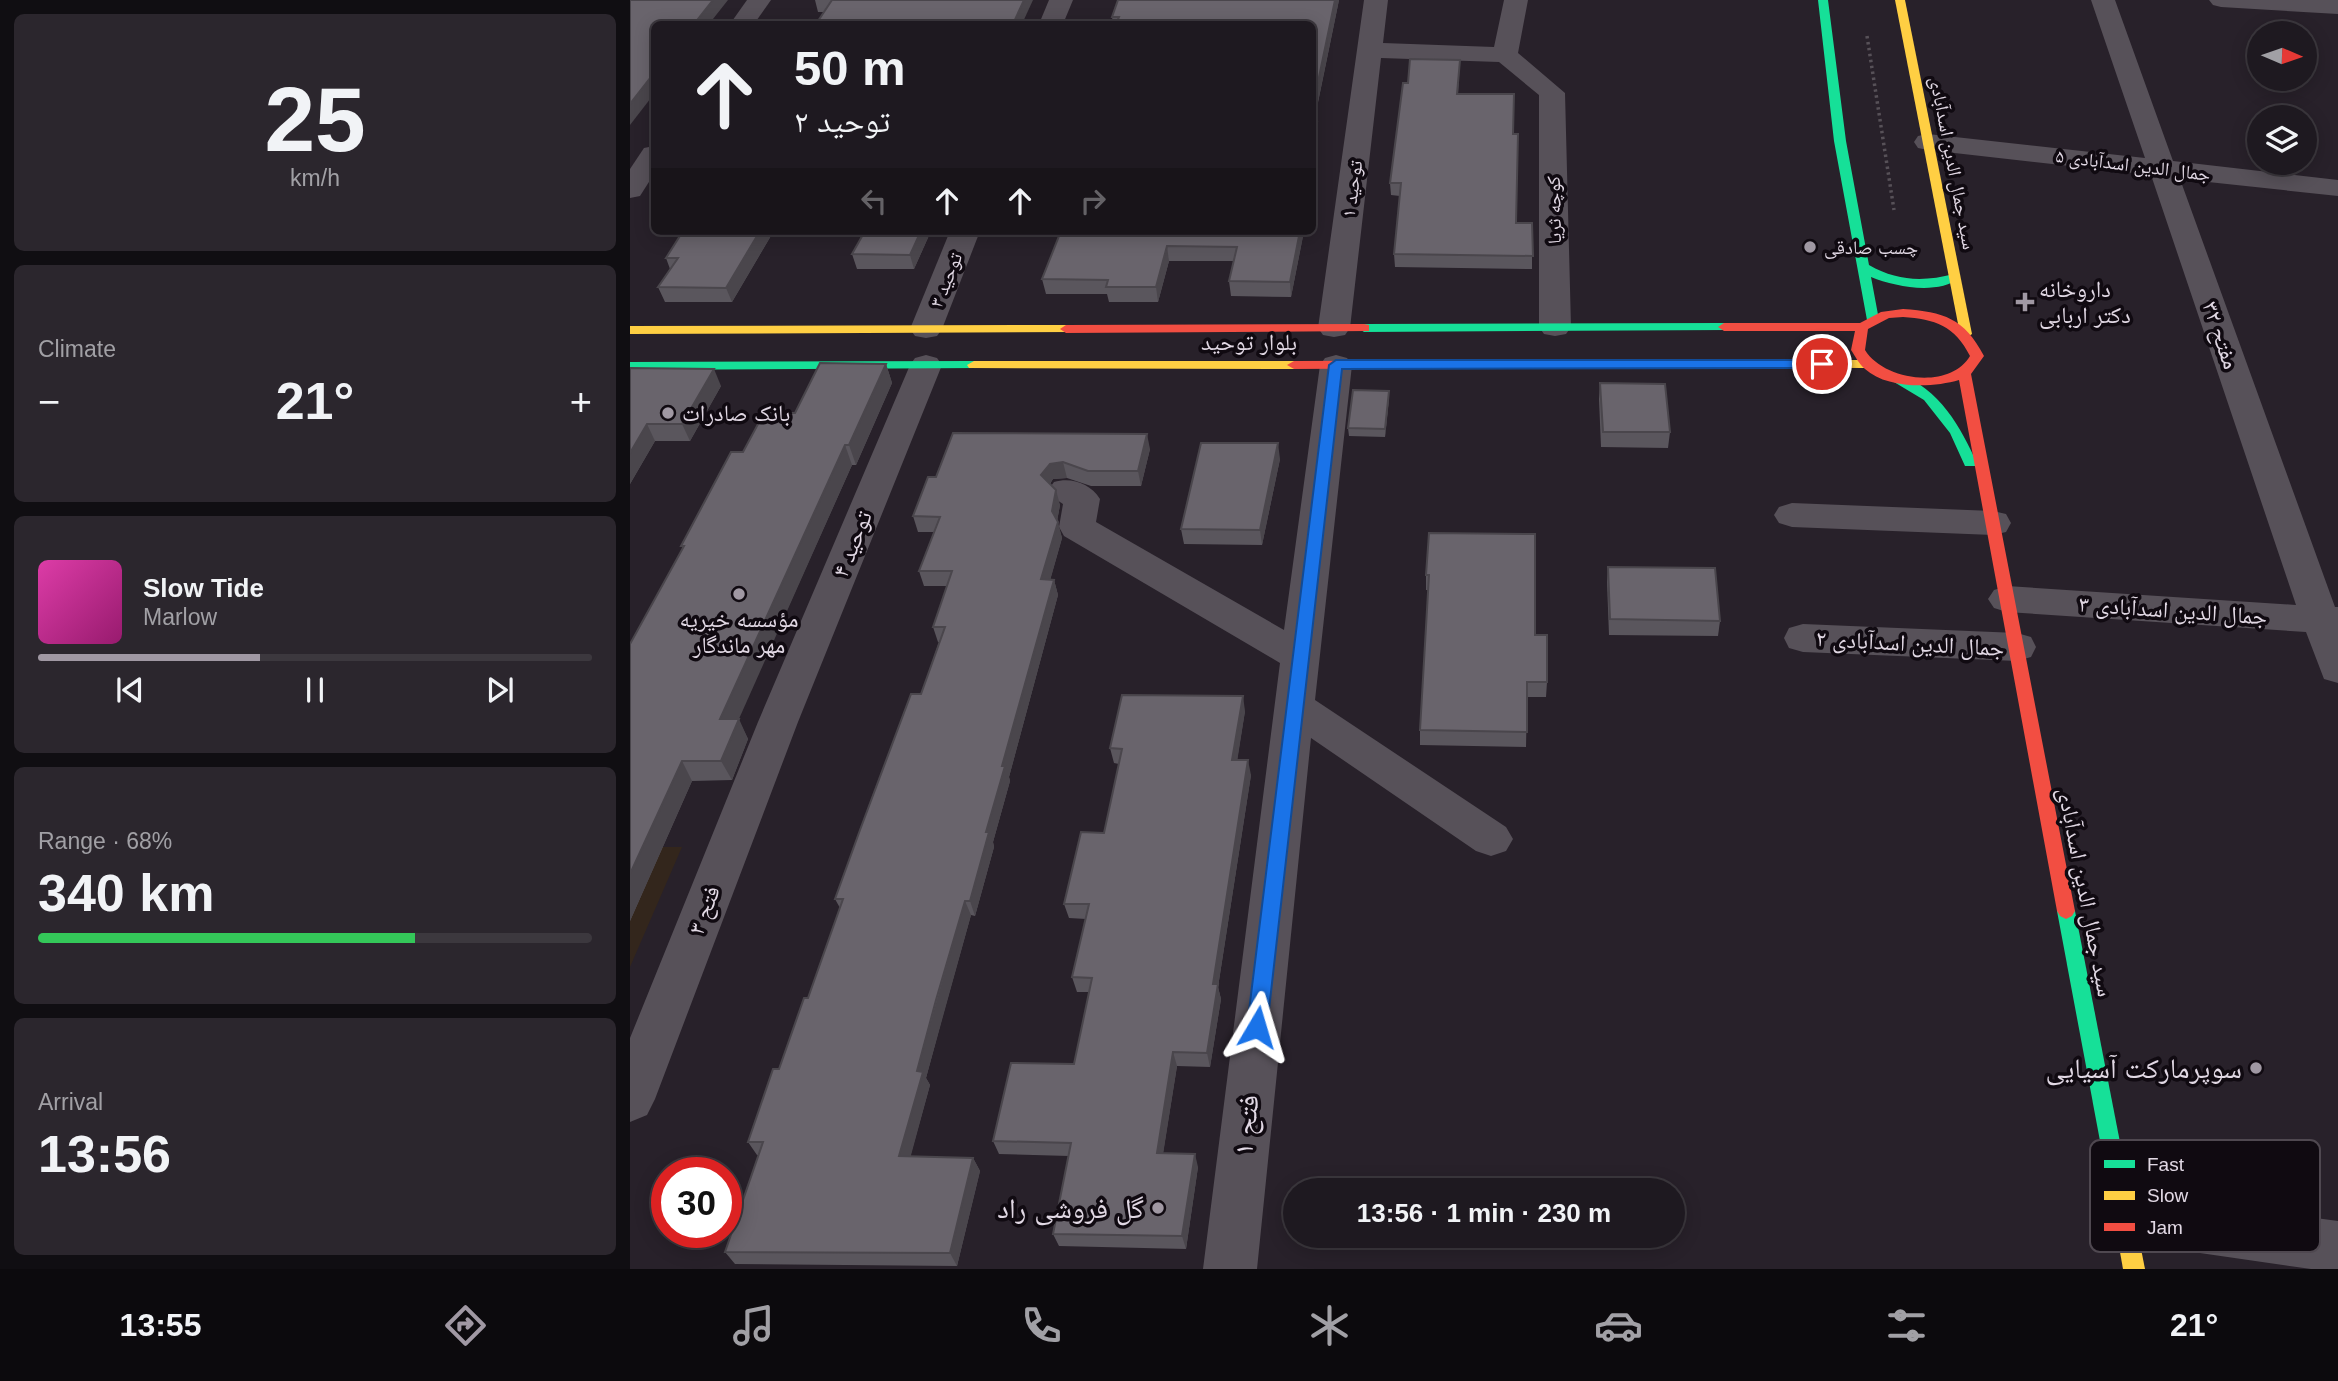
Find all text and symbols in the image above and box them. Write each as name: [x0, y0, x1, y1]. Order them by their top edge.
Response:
north arrow: [2247, 21, 2317, 91]
map controls: [2247, 21, 2317, 175]
text: 50 m: [794, 41, 906, 95]
icon: ahead: [679, 49, 770, 140]
text: 25: [264, 69, 366, 170]
street label: سید جمال الدین اسدآبادی: [1925, 75, 1980, 251]
text: توحید ۲: [794, 103, 890, 139]
button: layers: [2247, 105, 2317, 175]
street label: جمال الدین اسدآبادی ۵: [2054, 145, 2212, 186]
street label: توحید ۱: [1338, 159, 1367, 219]
text: km/h: [290, 165, 340, 191]
street label: کوچه ثریا: [1543, 176, 1566, 244]
icon: left: [855, 182, 893, 220]
icon: ahead: [928, 182, 966, 220]
icon: ahead: [1001, 182, 1039, 220]
icon: right: [1074, 182, 1112, 220]
place label: چسب صادقی: [1824, 237, 1918, 259]
marker: چسب صادقی: [1802, 239, 1818, 255]
street label: توحید ۳: [926, 249, 968, 311]
place label: داروخانه دکتر اربابی: [2039, 276, 2131, 329]
marker: داروخانه دکتر اربابی: [2017, 294, 2033, 310]
street label: مفتح ۳۲: [2195, 298, 2245, 373]
street label: بلوار توحید: [1201, 329, 1297, 356]
pin: [1792, 334, 1852, 394]
text: Climate: [38, 336, 116, 362]
icon: arrive: [1803, 345, 1841, 383]
text: 21°: [276, 372, 354, 430]
text: −: [38, 381, 60, 423]
text: +: [570, 381, 592, 423]
place label: بانک صادرات: [682, 400, 790, 427]
marker: بانک صادرات: [660, 405, 676, 421]
street label: توحید ۴: [827, 507, 877, 581]
text: Slow Tide: [143, 573, 264, 603]
marker: مؤسسه خیریه مهر ماندگار: [731, 586, 747, 602]
street label: جمال الدین اسدآبادی ۳: [2078, 590, 2268, 631]
text: Marlow: [143, 604, 217, 630]
place label: مؤسسه خیریه مهر ماندگار: [680, 606, 798, 658]
street label: جمال الدین اسدآبادی ۲: [1815, 625, 2005, 662]
icon: previous: [111, 671, 149, 709]
icon: pause: [296, 671, 334, 709]
icon: next: [481, 671, 519, 709]
street label: سید جمال الدین اسدآبادی: [2052, 785, 2119, 999]
text: Range · 68%: [38, 828, 172, 854]
text: 340 km: [38, 864, 214, 922]
street label: فتح ۳: [683, 882, 727, 939]
position arrow: [1220, 990, 1294, 1064]
place label: سوپرمارکت آسیایی: [2046, 1053, 2242, 1086]
marker: سوپرمارکت آسیایی: [2248, 1060, 2264, 1076]
text: Arrival: [38, 1089, 103, 1115]
street label: فتح ۱: [1227, 1093, 1267, 1157]
text: 13:56: [38, 1125, 171, 1183]
legend: [2090, 1140, 2320, 1252]
text: Fast: [2147, 1154, 2185, 1175]
speed limit sign: 30: [651, 1157, 742, 1248]
text: Slow: [2147, 1185, 2188, 1206]
place label: گل فروشی راد: [997, 1193, 1144, 1226]
text: 13:56 · 1 min · 230 m: [1357, 1198, 1611, 1228]
marker: گل فروشی راد: [1150, 1200, 1166, 1216]
text: Jam: [2147, 1217, 2183, 1238]
icon: directions: [441, 1301, 490, 1350]
icon: music: [729, 1301, 778, 1350]
icon: phone: [1017, 1301, 1066, 1350]
icon: climate: [1305, 1301, 1354, 1350]
icon: car: [1594, 1301, 1643, 1350]
icon: filters: [1882, 1301, 1931, 1350]
text: 13:55: [120, 1307, 201, 1343]
text: 21°: [2170, 1307, 2218, 1343]

